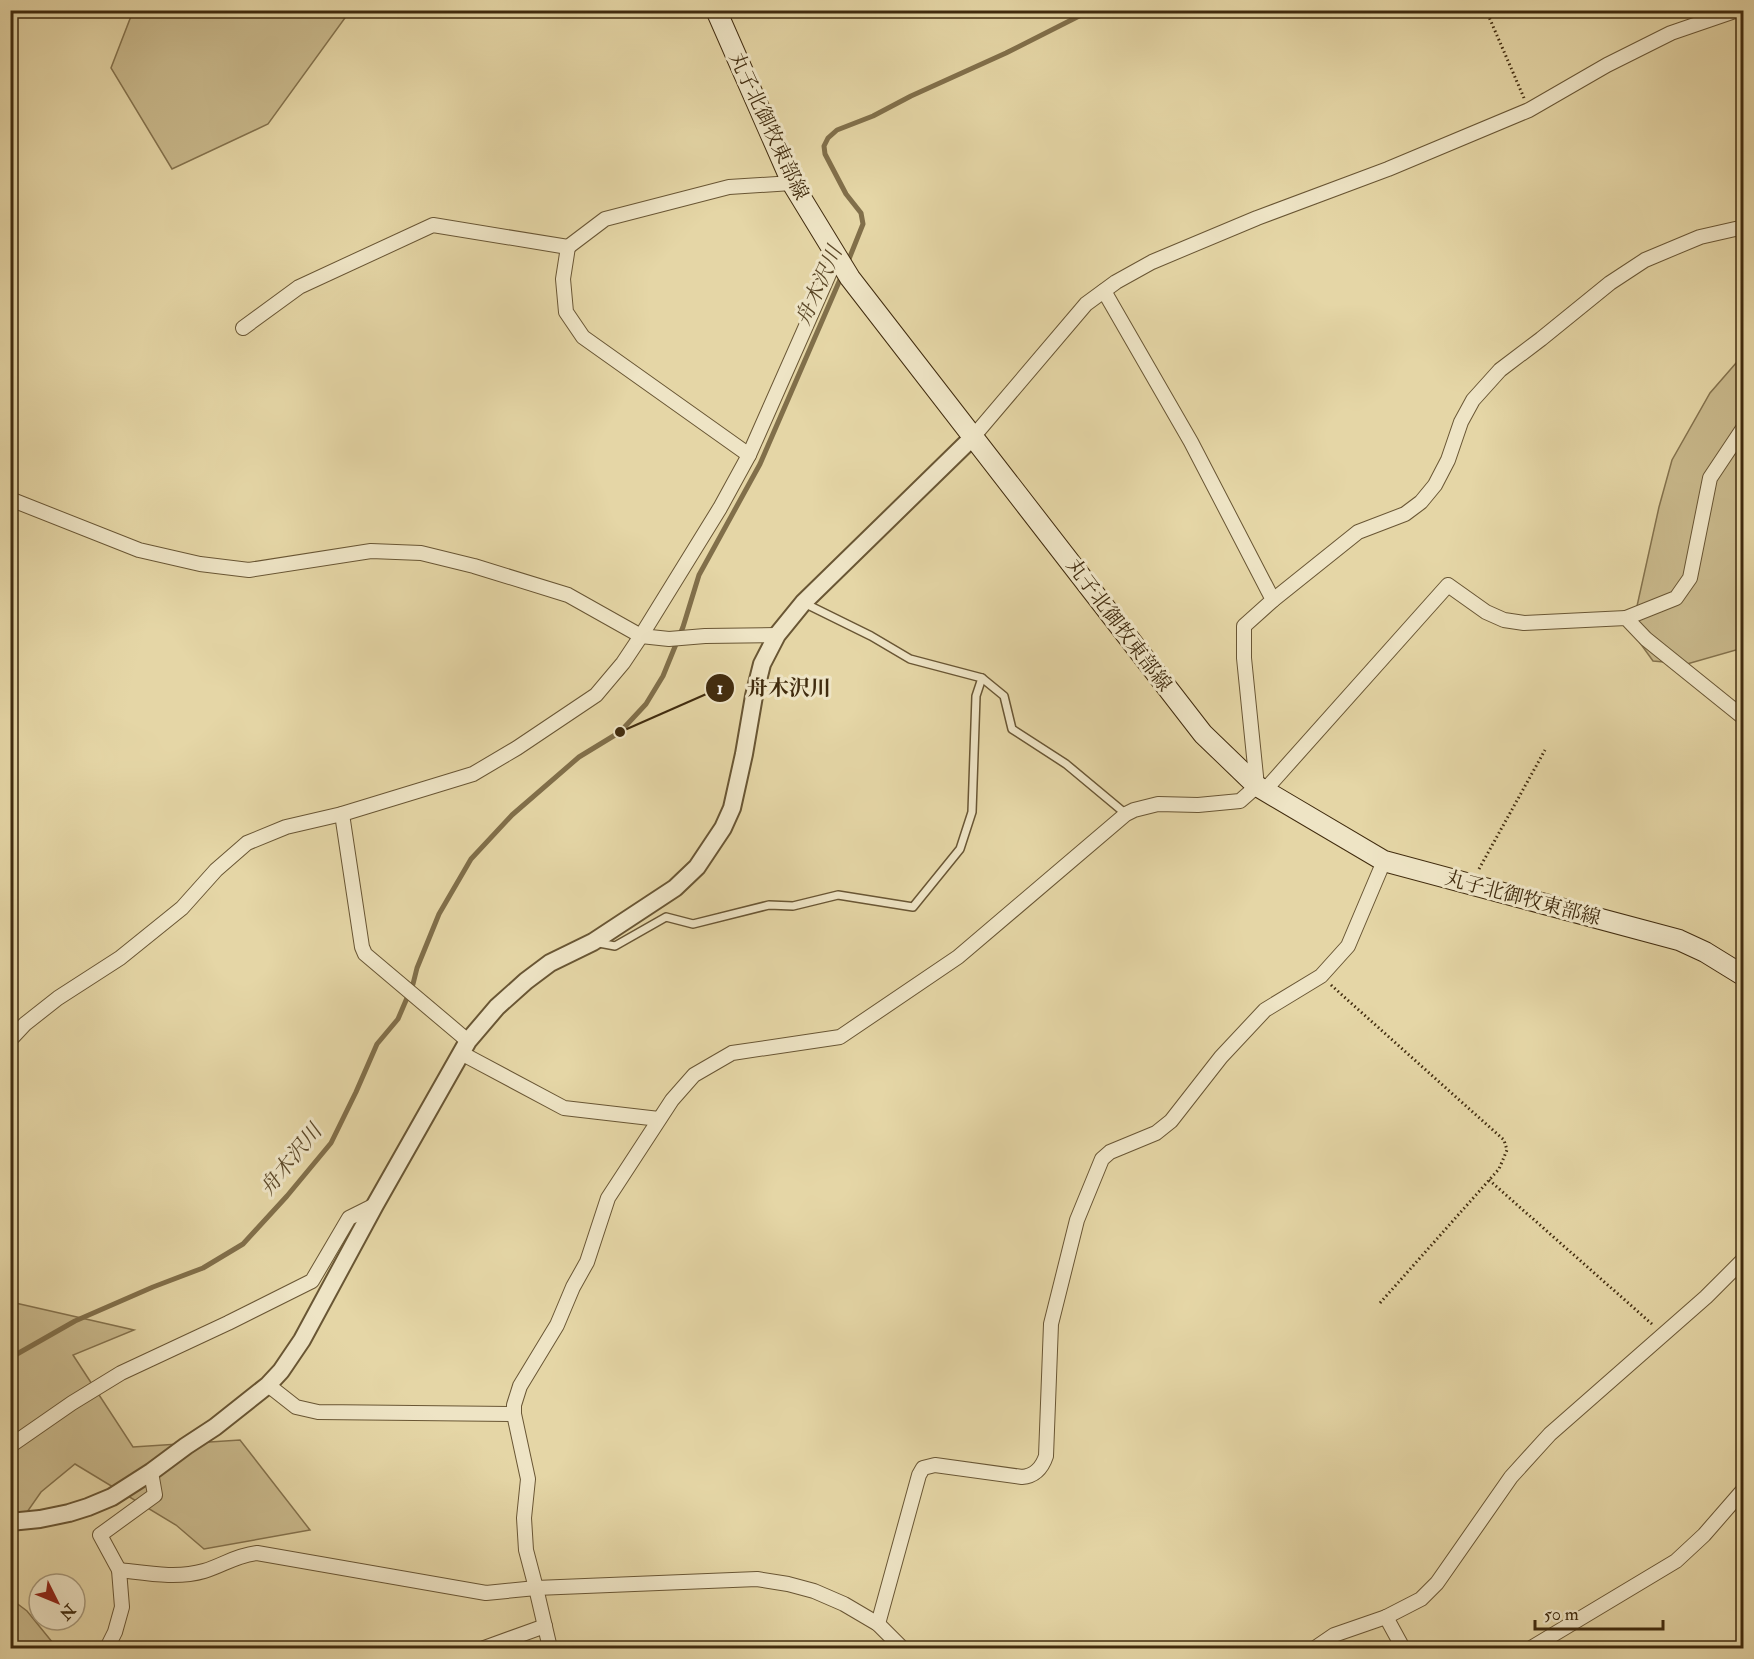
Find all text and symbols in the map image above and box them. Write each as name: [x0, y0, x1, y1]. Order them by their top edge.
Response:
street label: 丸子北御牧東部線: [724, 48, 814, 204]
water label: 舟木沢川: [790, 240, 849, 330]
street label: 丸子北御牧東部線: [1061, 554, 1177, 696]
callout: 舟木沢川: [705, 668, 843, 707]
text: 舟木沢川: [747, 675, 831, 702]
text: 1: [717, 677, 723, 700]
street label: 丸子北御牧東部線: [1442, 865, 1604, 931]
water label: 舟木沢川: [254, 1117, 329, 1201]
north arrow: [27, 1572, 87, 1632]
scale bar: [1535, 1593, 1662, 1631]
text: N: [55, 1599, 80, 1624]
text: 50 m: [1544, 1603, 1579, 1626]

